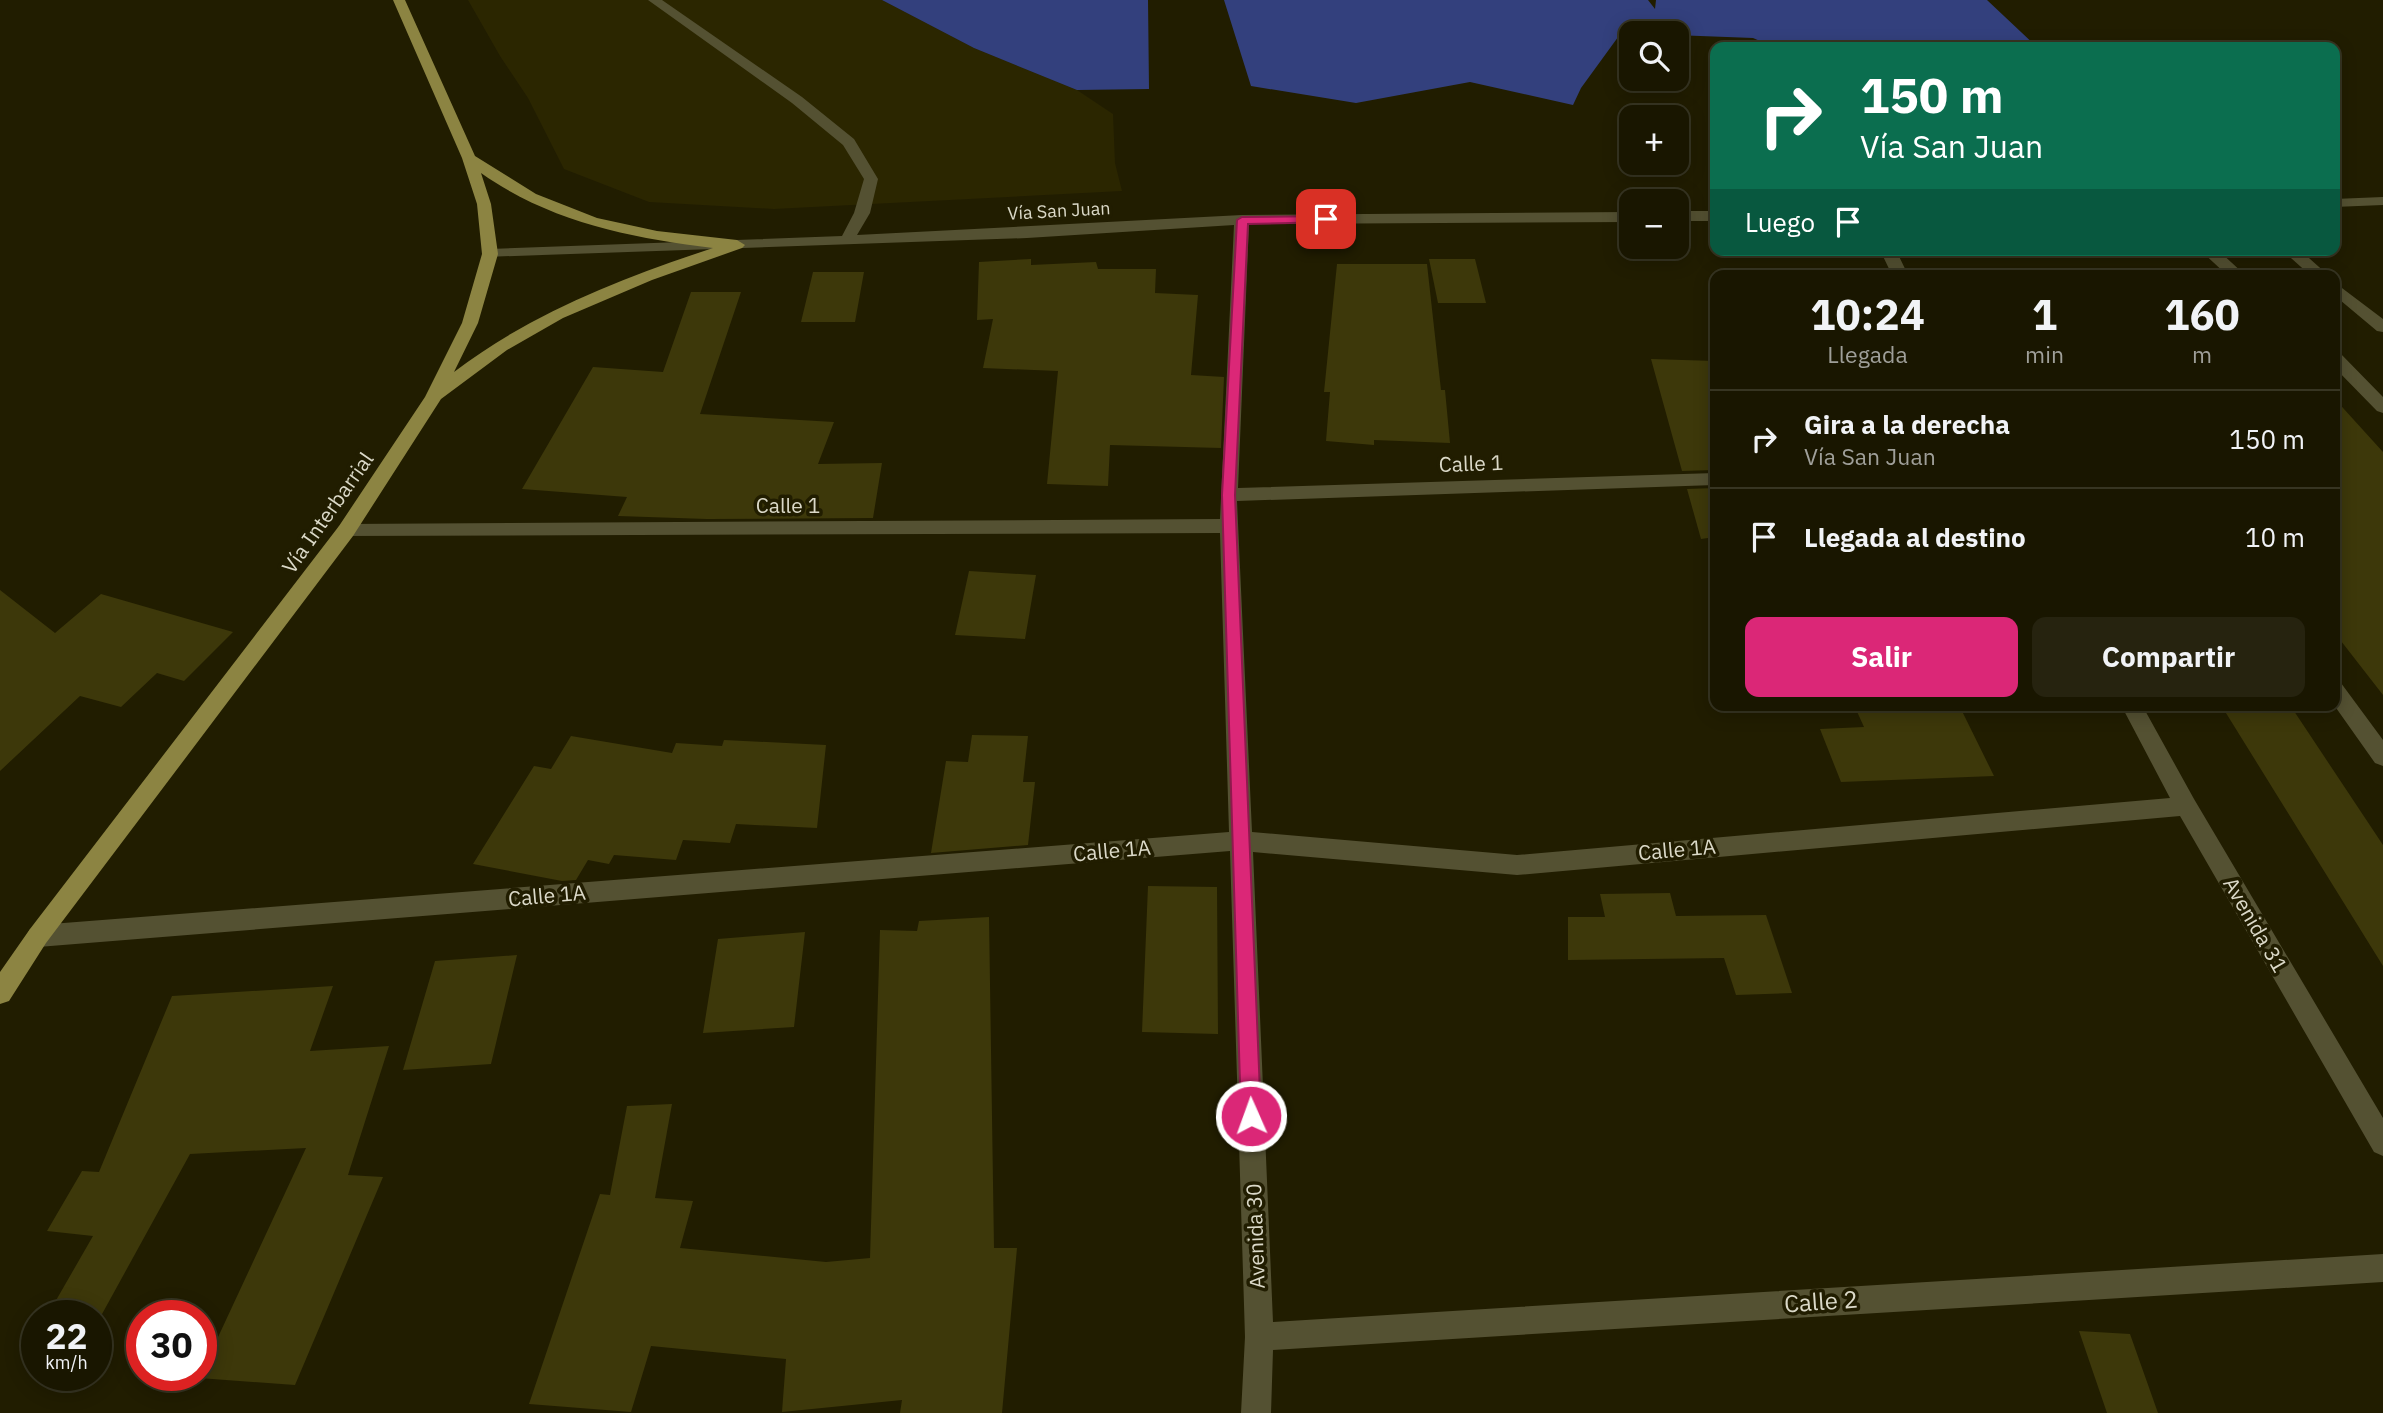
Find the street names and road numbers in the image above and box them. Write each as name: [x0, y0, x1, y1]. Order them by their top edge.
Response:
street label: Vía San Juan: [1007, 196, 1111, 225]
street label: Vía Interbarrial: [275, 446, 380, 579]
street label: Calle 1: [1438, 448, 1504, 478]
street label: Calle 1: [756, 491, 820, 519]
street label: Calle 1A: [1637, 832, 1717, 866]
street label: Calle 1A: [1072, 833, 1152, 867]
street label: Avenida 31: [2217, 872, 2294, 977]
street label: Calle 1A: [507, 878, 587, 912]
street label: Avenida 30: [1239, 1183, 1271, 1289]
street label: Calle 2: [1783, 1282, 1859, 1320]

